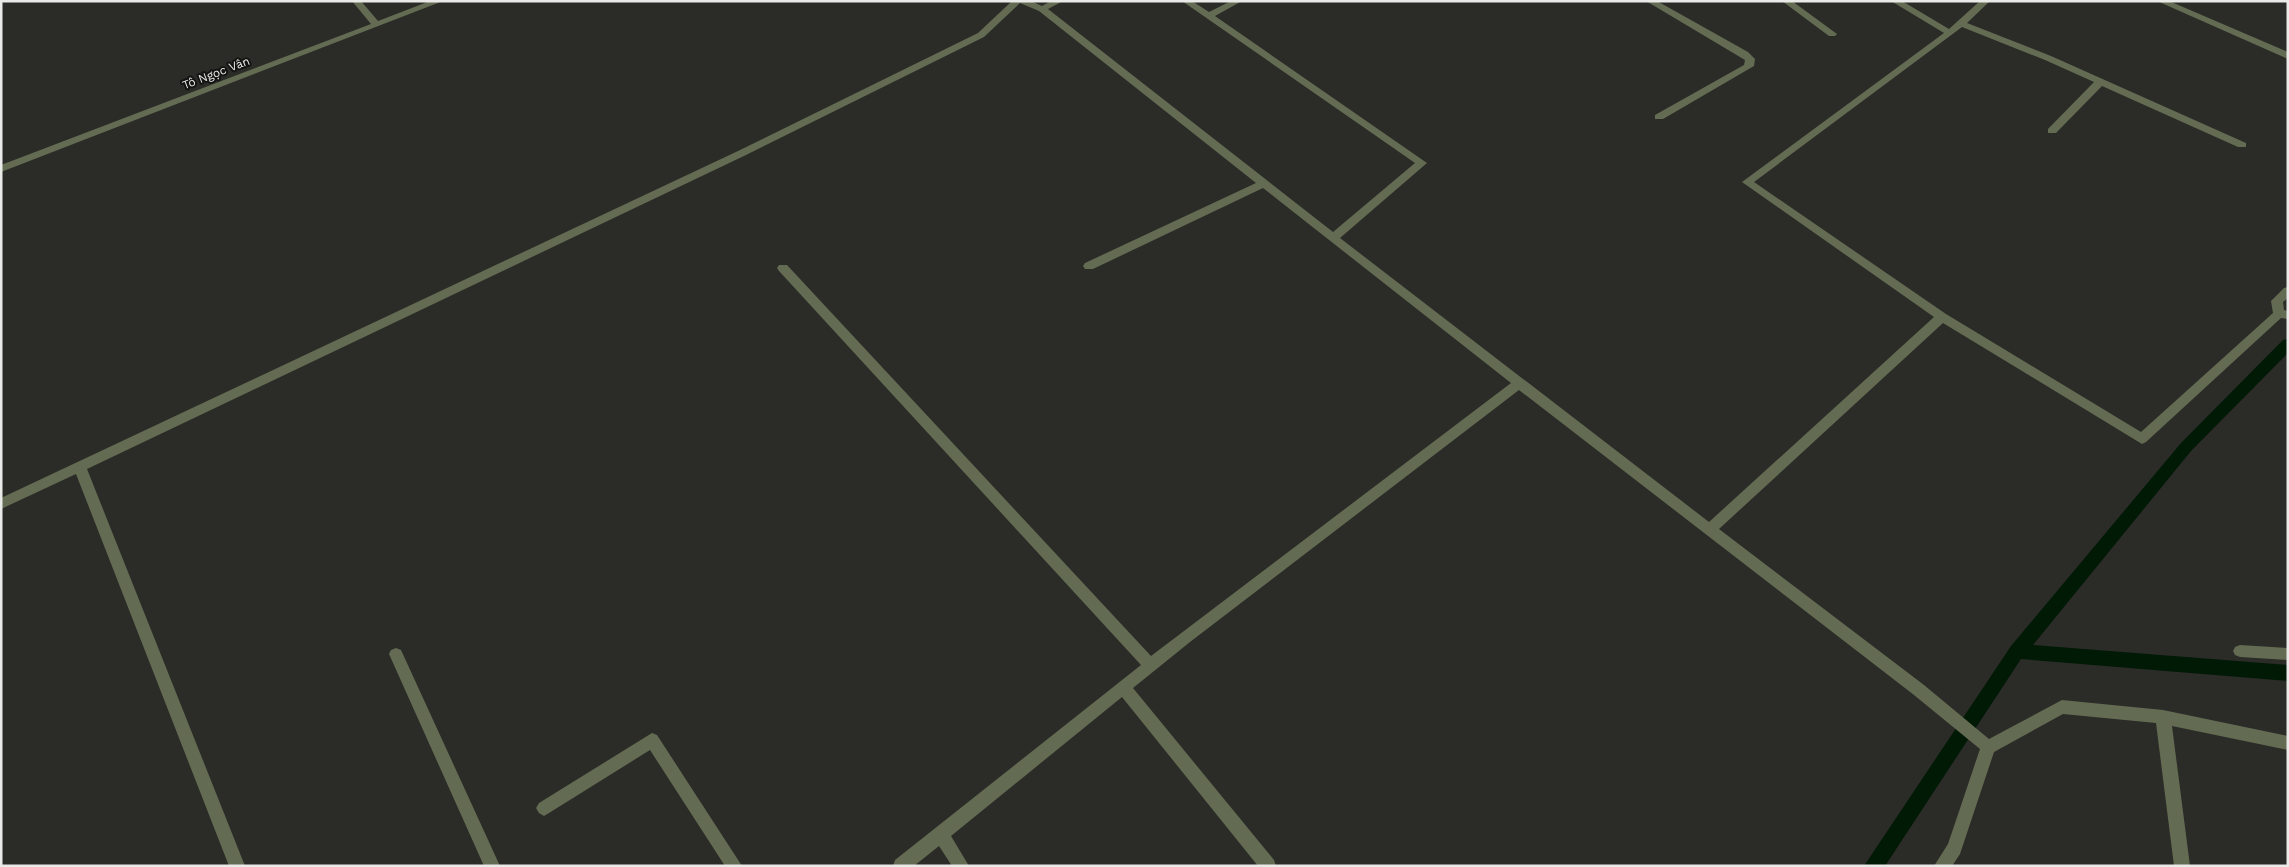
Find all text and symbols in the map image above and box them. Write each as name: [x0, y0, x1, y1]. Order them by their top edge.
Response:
street label: Tô Ngọc Vân: [180, 54, 252, 92]

